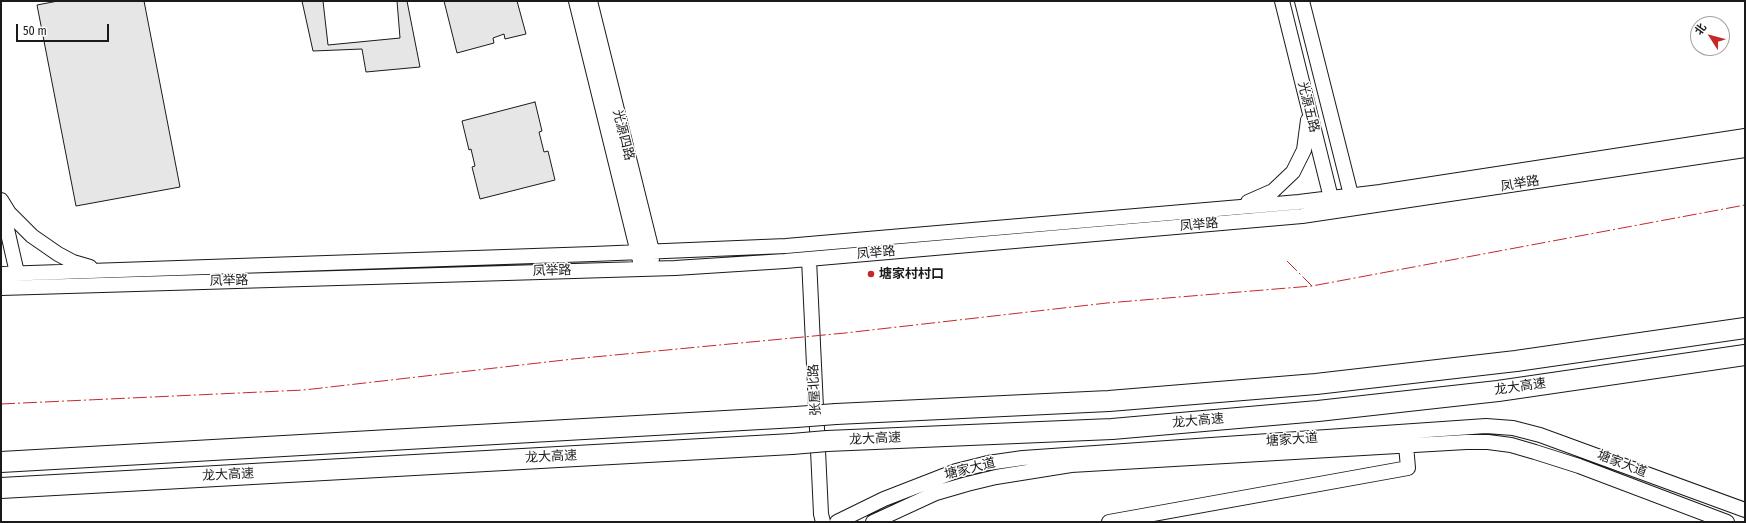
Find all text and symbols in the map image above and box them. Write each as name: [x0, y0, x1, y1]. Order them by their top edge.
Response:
scale bar: [18, 16, 111, 42]
north arrow: [1690, 16, 1730, 56]
text: 北: [1692, 21, 1709, 38]
text: 50 m: [23, 24, 47, 38]
street label: 光源五路: [1294, 80, 1322, 134]
street label: 光源四路: [609, 108, 637, 162]
street label: 凤举路: [1500, 173, 1540, 195]
street label: 凤举路: [1179, 216, 1219, 234]
street label: 凤举路: [856, 244, 896, 262]
street label: 凤举路: [532, 263, 572, 279]
place label: 塘家村村口: [879, 266, 944, 282]
marker: 塘家村村口: [866, 269, 876, 279]
street label: 凤举路: [209, 273, 249, 289]
street label: 张屋北路: [806, 364, 824, 416]
street label: 龙大高速: [1493, 376, 1547, 398]
street label: 龙大高速: [1171, 411, 1225, 431]
street label: 龙大高速: [849, 430, 901, 448]
street label: 塘家大道: [1266, 430, 1318, 450]
street label: 塘家大道: [1595, 447, 1649, 481]
street label: 龙大高速: [525, 448, 577, 466]
street label: 塘家大道: [943, 455, 997, 483]
street label: 龙大高速: [202, 466, 254, 484]

